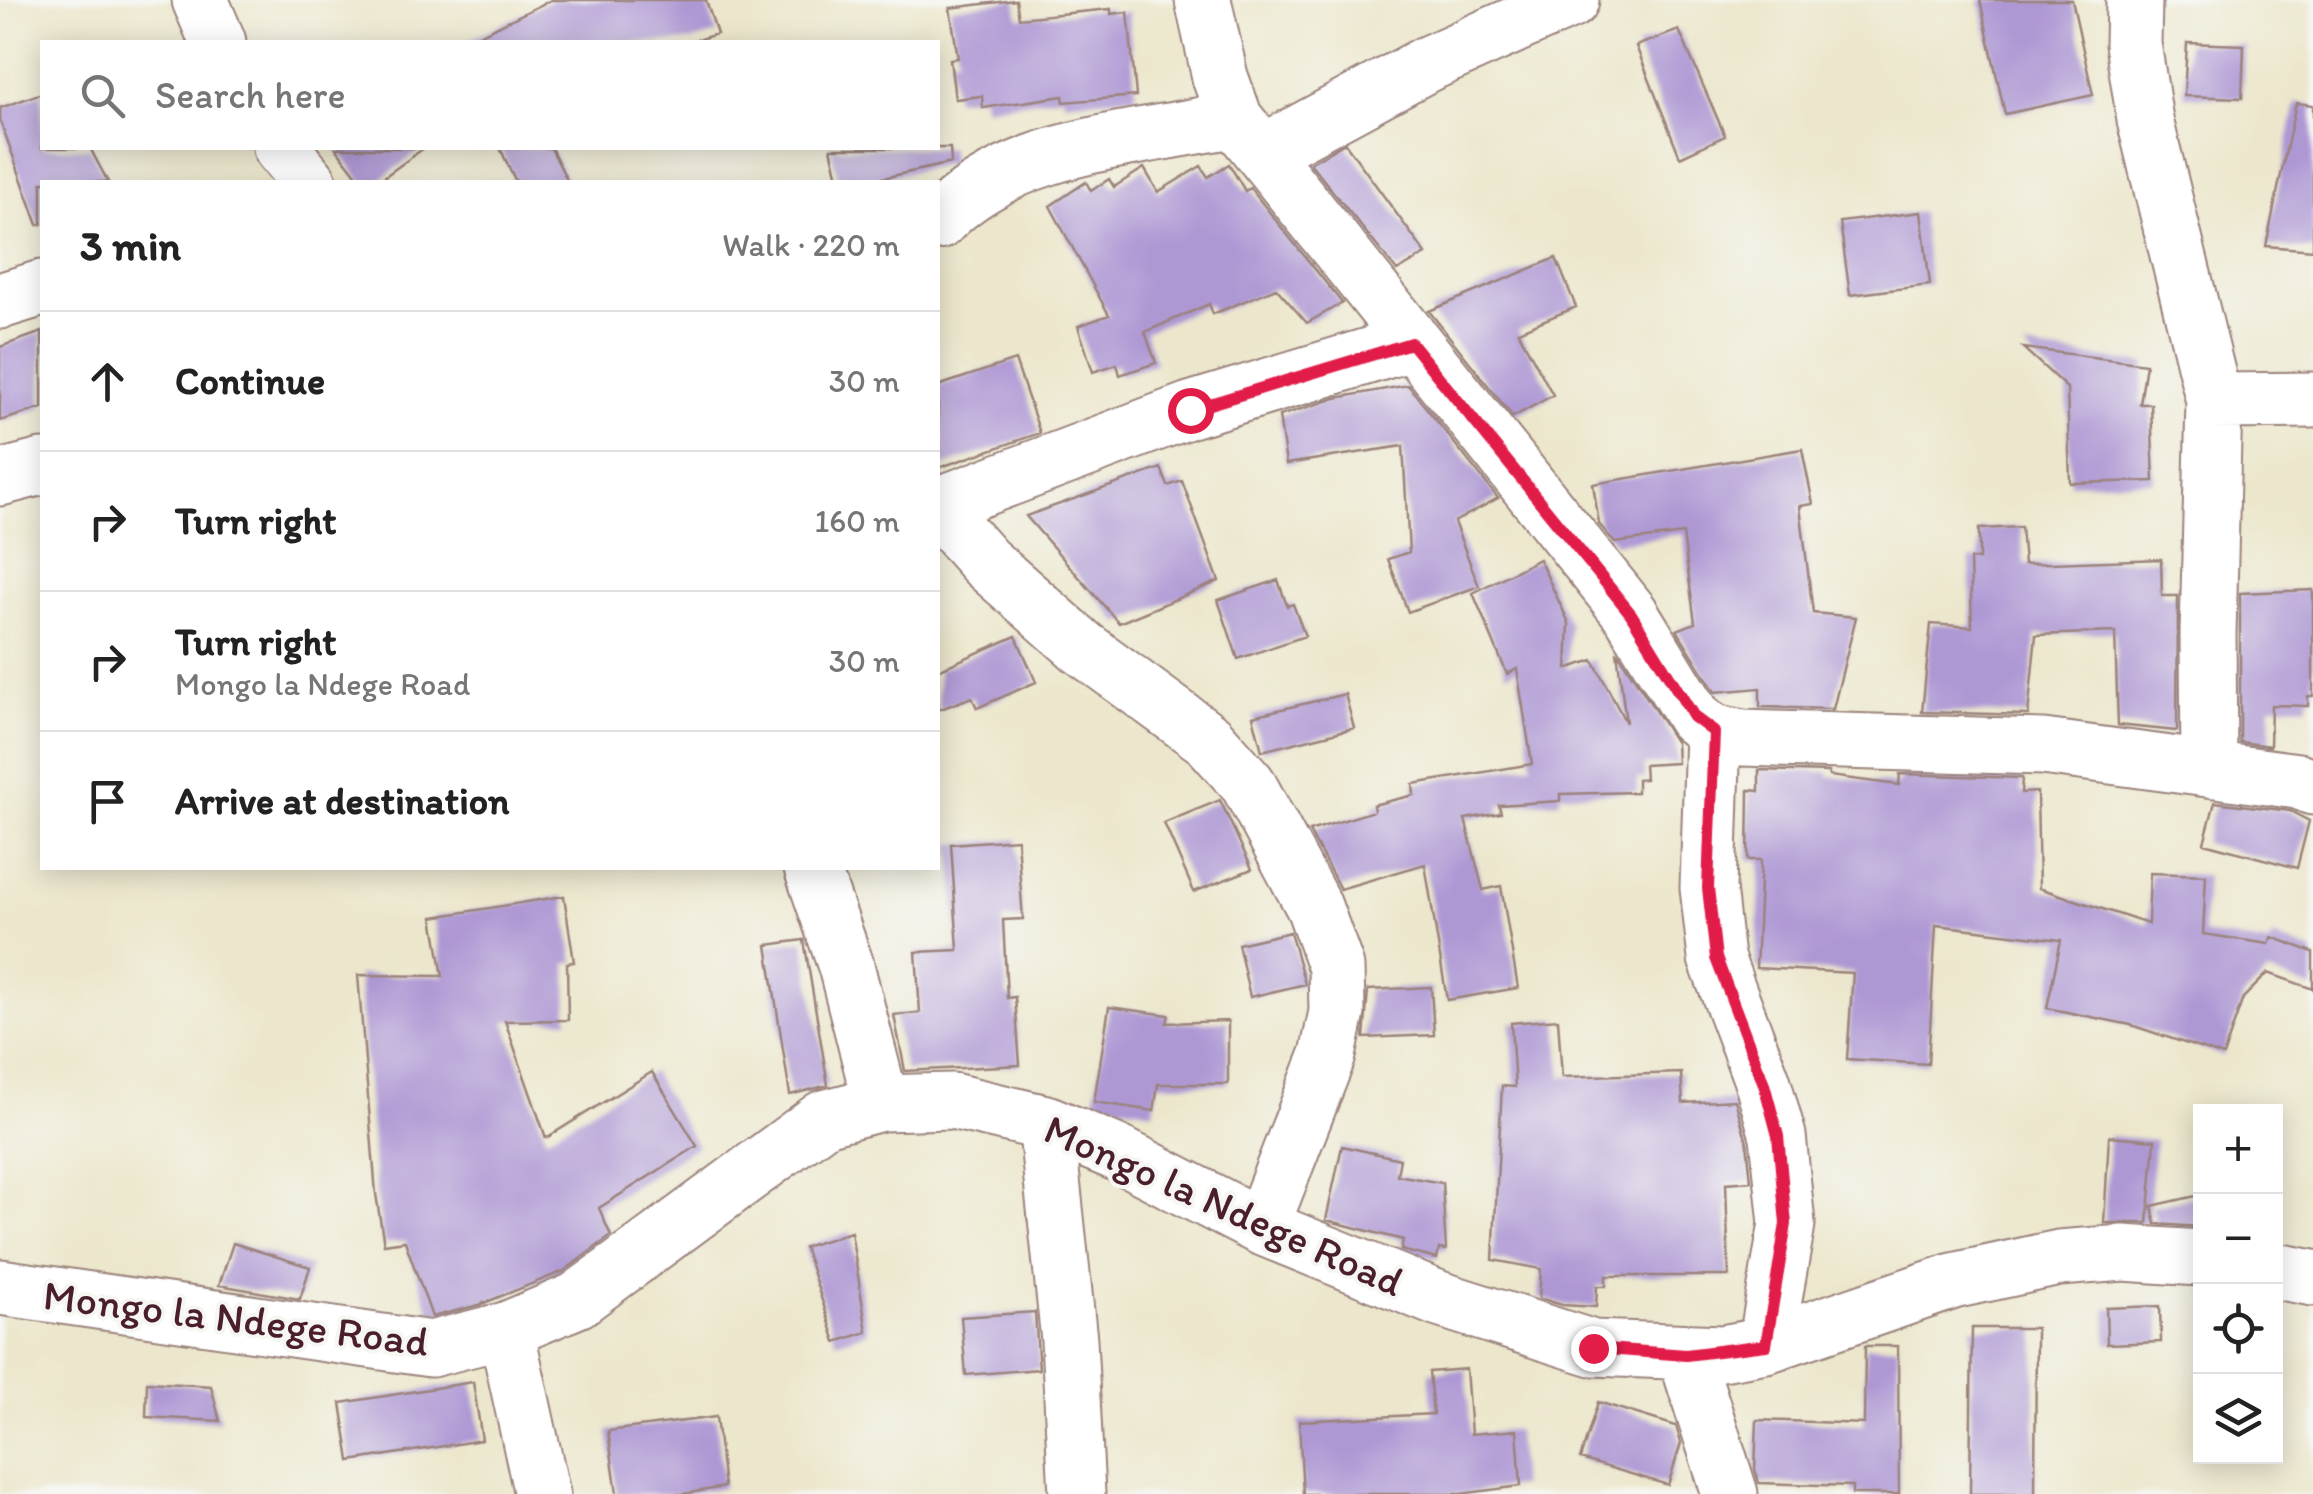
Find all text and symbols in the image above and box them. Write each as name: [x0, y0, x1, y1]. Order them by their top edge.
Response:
search box: [40, 40, 940, 150]
icon: search: [75, 68, 130, 123]
text: Search here: [155, 72, 346, 118]
text: 3 min: [80, 220, 181, 271]
text: Walk · 220 m: [722, 226, 900, 264]
icon: ahead: [80, 354, 135, 409]
text: Continue: [175, 358, 325, 404]
text: 30 m: [829, 362, 900, 400]
route start: [1168, 388, 1214, 434]
icon: right: [80, 494, 135, 549]
text: Turn right: [175, 498, 337, 544]
text: 160 m: [814, 502, 900, 540]
text: Turn right: [175, 619, 337, 665]
icon: right: [80, 634, 135, 689]
text: 30 m: [829, 642, 900, 680]
text: Mongo la Ndege Road: [175, 665, 470, 703]
icon: arrive: [80, 774, 135, 829]
text: Arrive at destination: [175, 778, 510, 824]
street label: Mongo la Ndege Road: [1037, 1103, 1412, 1307]
map controls: [2193, 1104, 2283, 1464]
button: +: [2193, 1104, 2283, 1194]
button: −: [2193, 1194, 2283, 1284]
street label: Mongo la Ndege Road: [40, 1269, 432, 1367]
button: locate: [2193, 1284, 2283, 1374]
route end: [1571, 1326, 1617, 1372]
button: layers: [2193, 1374, 2283, 1464]

